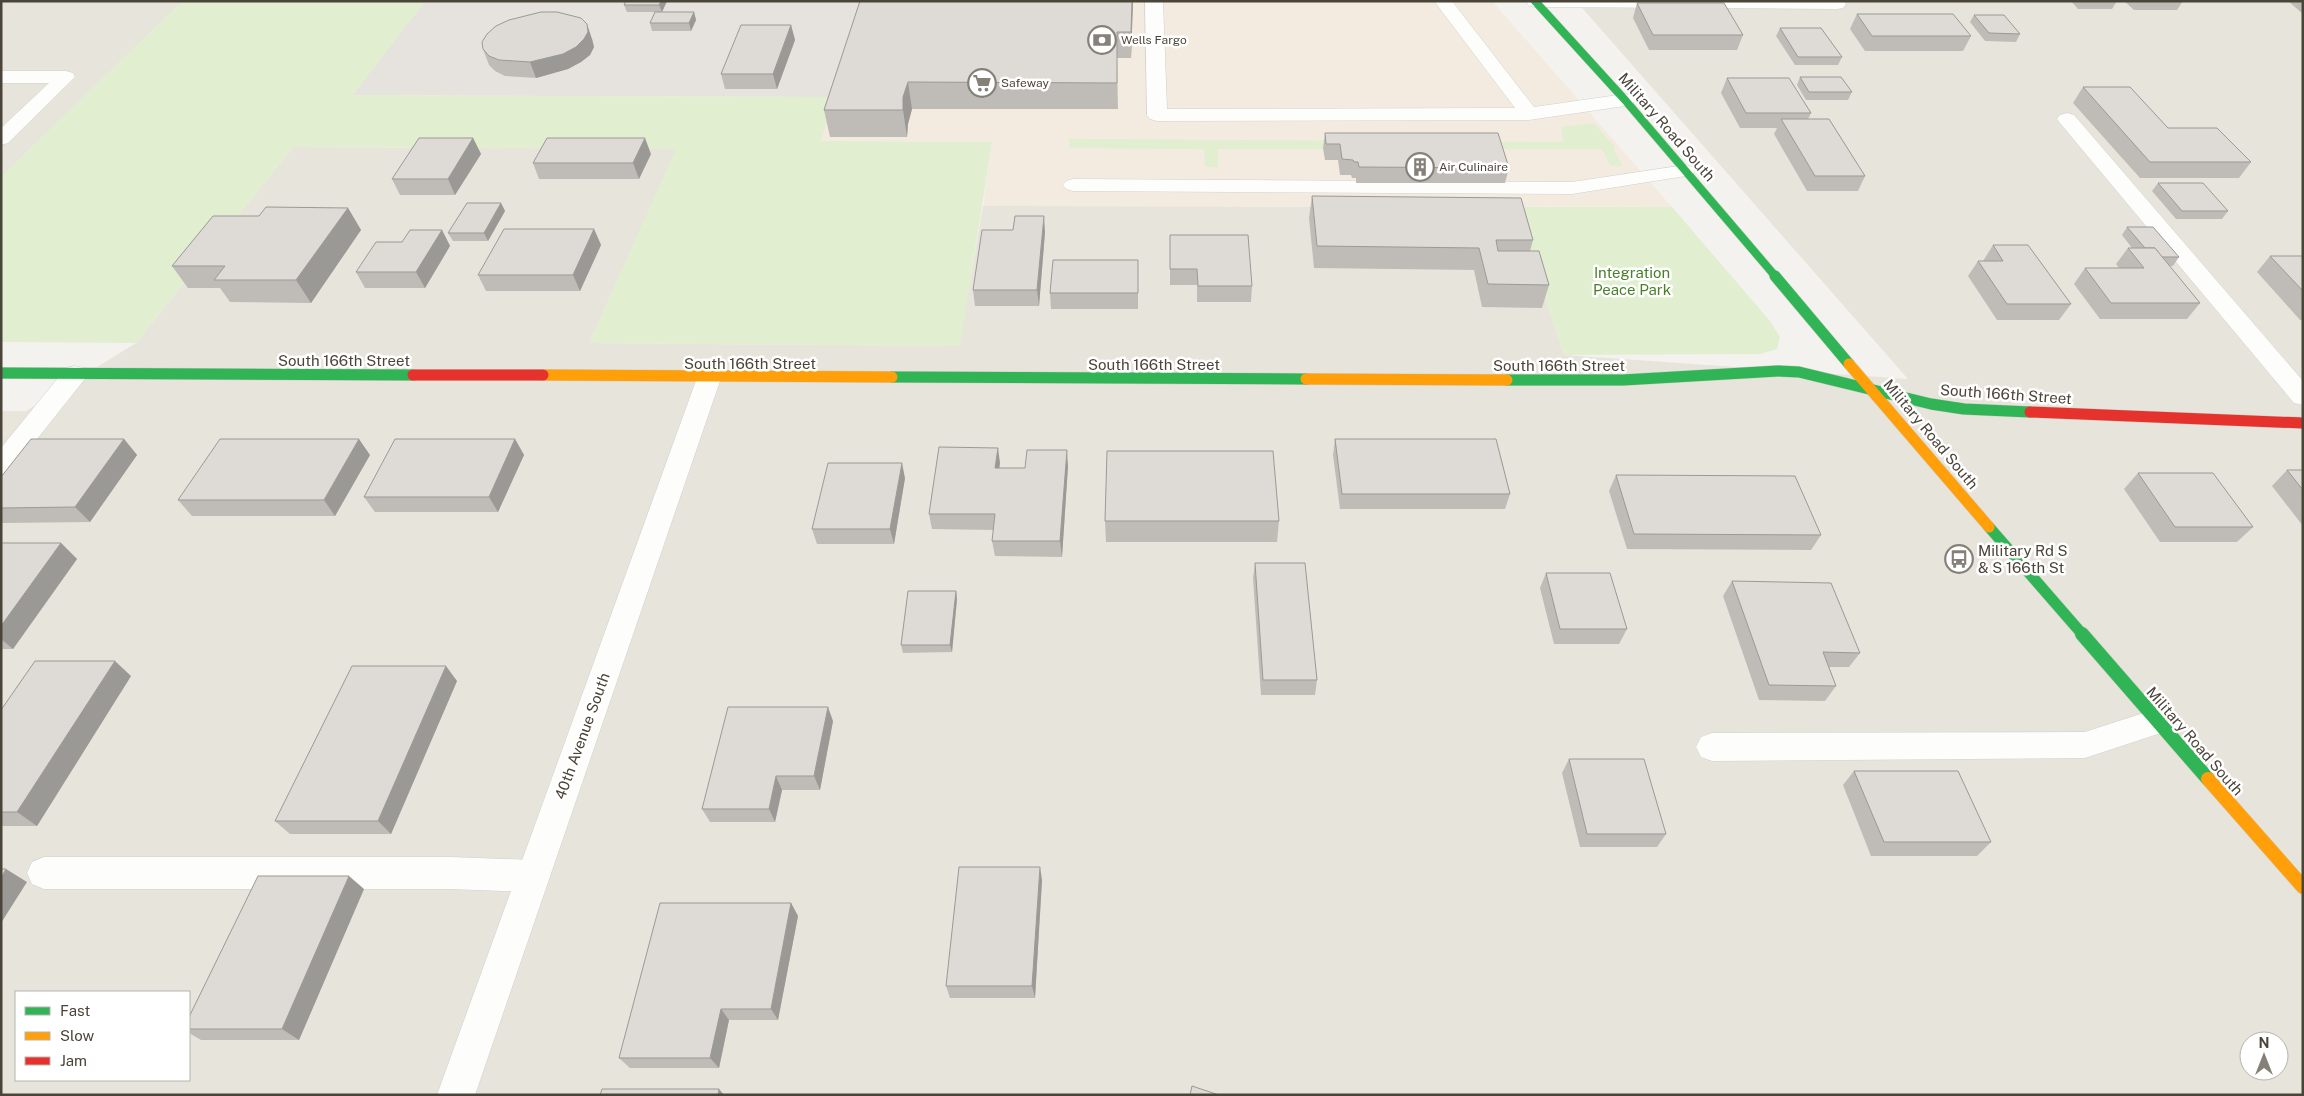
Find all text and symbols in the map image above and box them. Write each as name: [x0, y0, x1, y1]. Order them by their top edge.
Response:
bank icon: Wells Fargo: [1087, 25, 1117, 55]
place label: Wells Fargo: [1121, 33, 1187, 47]
supermarket icon: Safeway: [967, 68, 997, 98]
street label: Military Road South: [1615, 69, 1719, 185]
place label: Safeway: [1001, 76, 1049, 90]
building icon: Air Culinaire: [1405, 152, 1435, 182]
place label: Air Culinaire: [1439, 160, 1508, 174]
park label: Integration Peace Park: [1593, 264, 1671, 298]
street label: South 166th Street: [278, 352, 410, 369]
street label: South 166th Street: [684, 355, 816, 372]
street label: South 166th Street: [1088, 356, 1220, 373]
street label: South 166th Street: [1493, 357, 1625, 374]
street label: Military Road South: [1880, 376, 1982, 492]
street label: South 166th Street: [1940, 381, 2073, 407]
place label: Military Rd S & S 166th St: [1978, 542, 2068, 576]
bus stop icon: Military Rd S & S 166th St: [1944, 544, 1974, 574]
street label: 40th Avenue South: [551, 670, 613, 802]
street label: Military Road South: [2143, 683, 2247, 799]
legend: [15, 991, 190, 1081]
text: Fast: [60, 1002, 90, 1019]
text: Slow: [60, 1027, 95, 1044]
north arrow: [2239, 1031, 2289, 1081]
text: N: [2259, 1035, 2269, 1051]
text: Jam: [60, 1052, 87, 1069]

